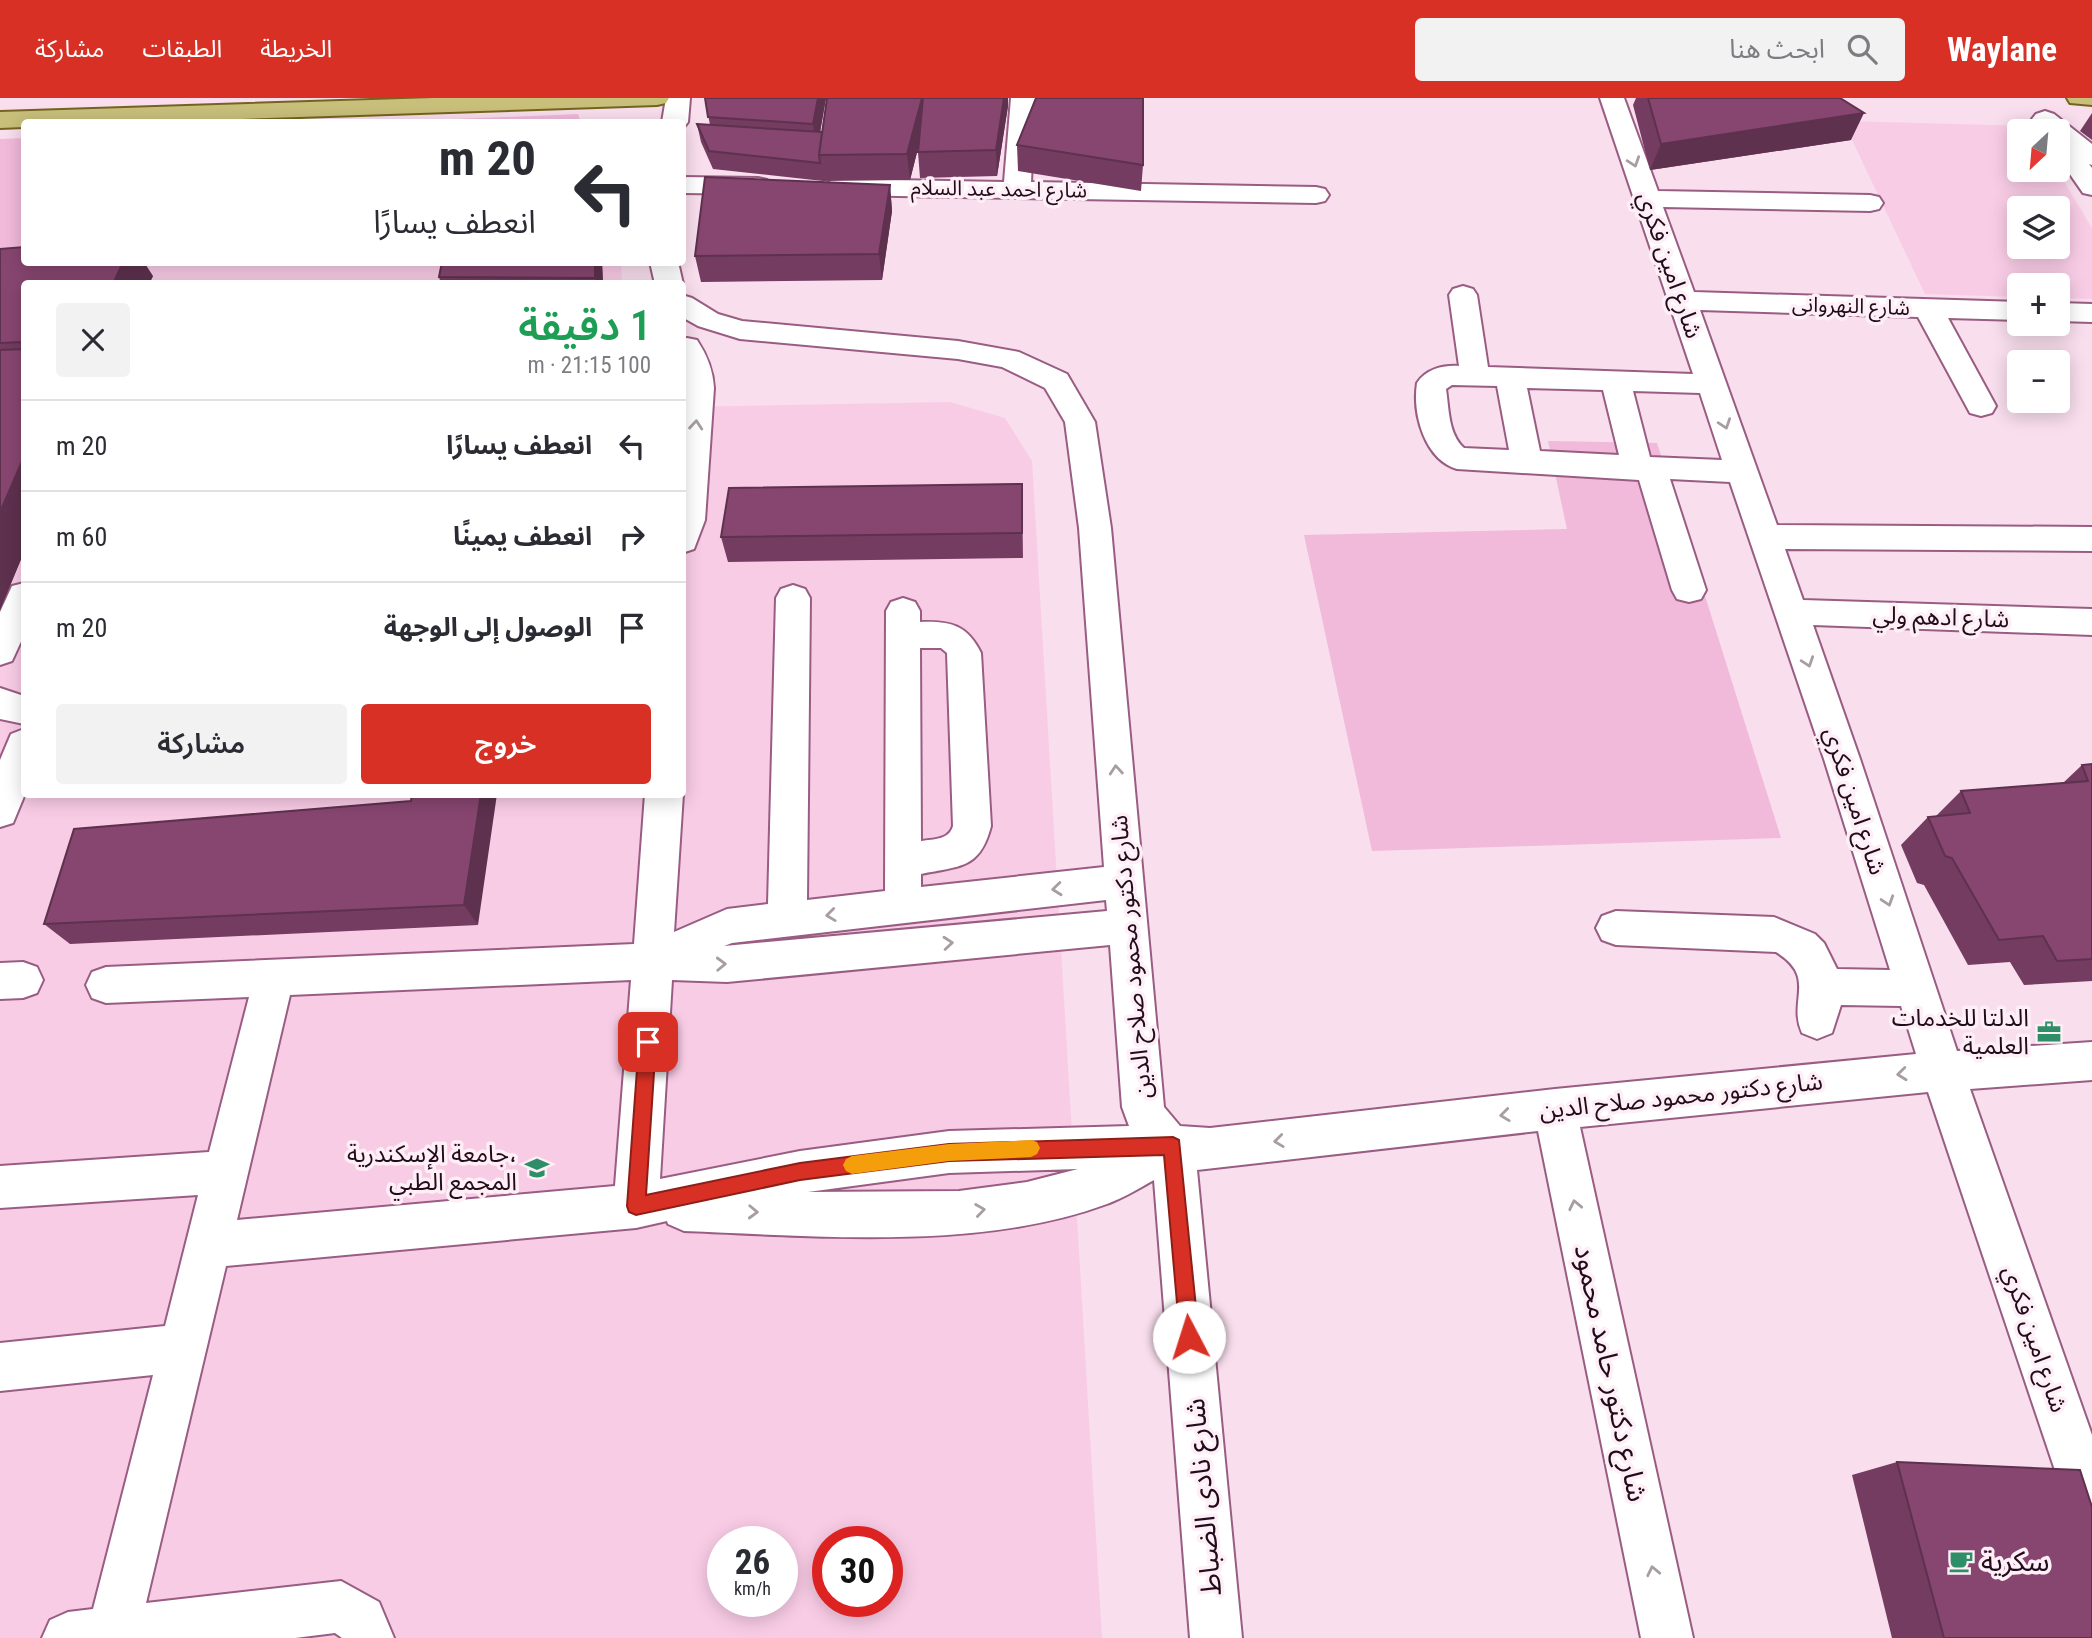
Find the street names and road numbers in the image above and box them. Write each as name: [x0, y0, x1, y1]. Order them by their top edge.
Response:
street label: شارع احمد عبد السلام: [911, 175, 1087, 207]
street label: شارع امين فكري: [1627, 188, 1708, 343]
street label: شارع النهروانى: [1792, 292, 1910, 323]
street label: شارع ادهم ولي: [1872, 601, 2010, 638]
street label: شارع امين فكري: [1814, 724, 1892, 880]
street label: شارع دكتور محمود صلاح الدين: [1105, 814, 1160, 1100]
street label: شارع دكتور محمود صلاح الدين: [1538, 1067, 1824, 1128]
street label: شارع دكتور حامد محمود: [1564, 1241, 1654, 1506]
street label: شارع امين فكري: [1992, 1262, 2073, 1417]
street label: شارع نادى الضباط: [1178, 1397, 1232, 1597]

